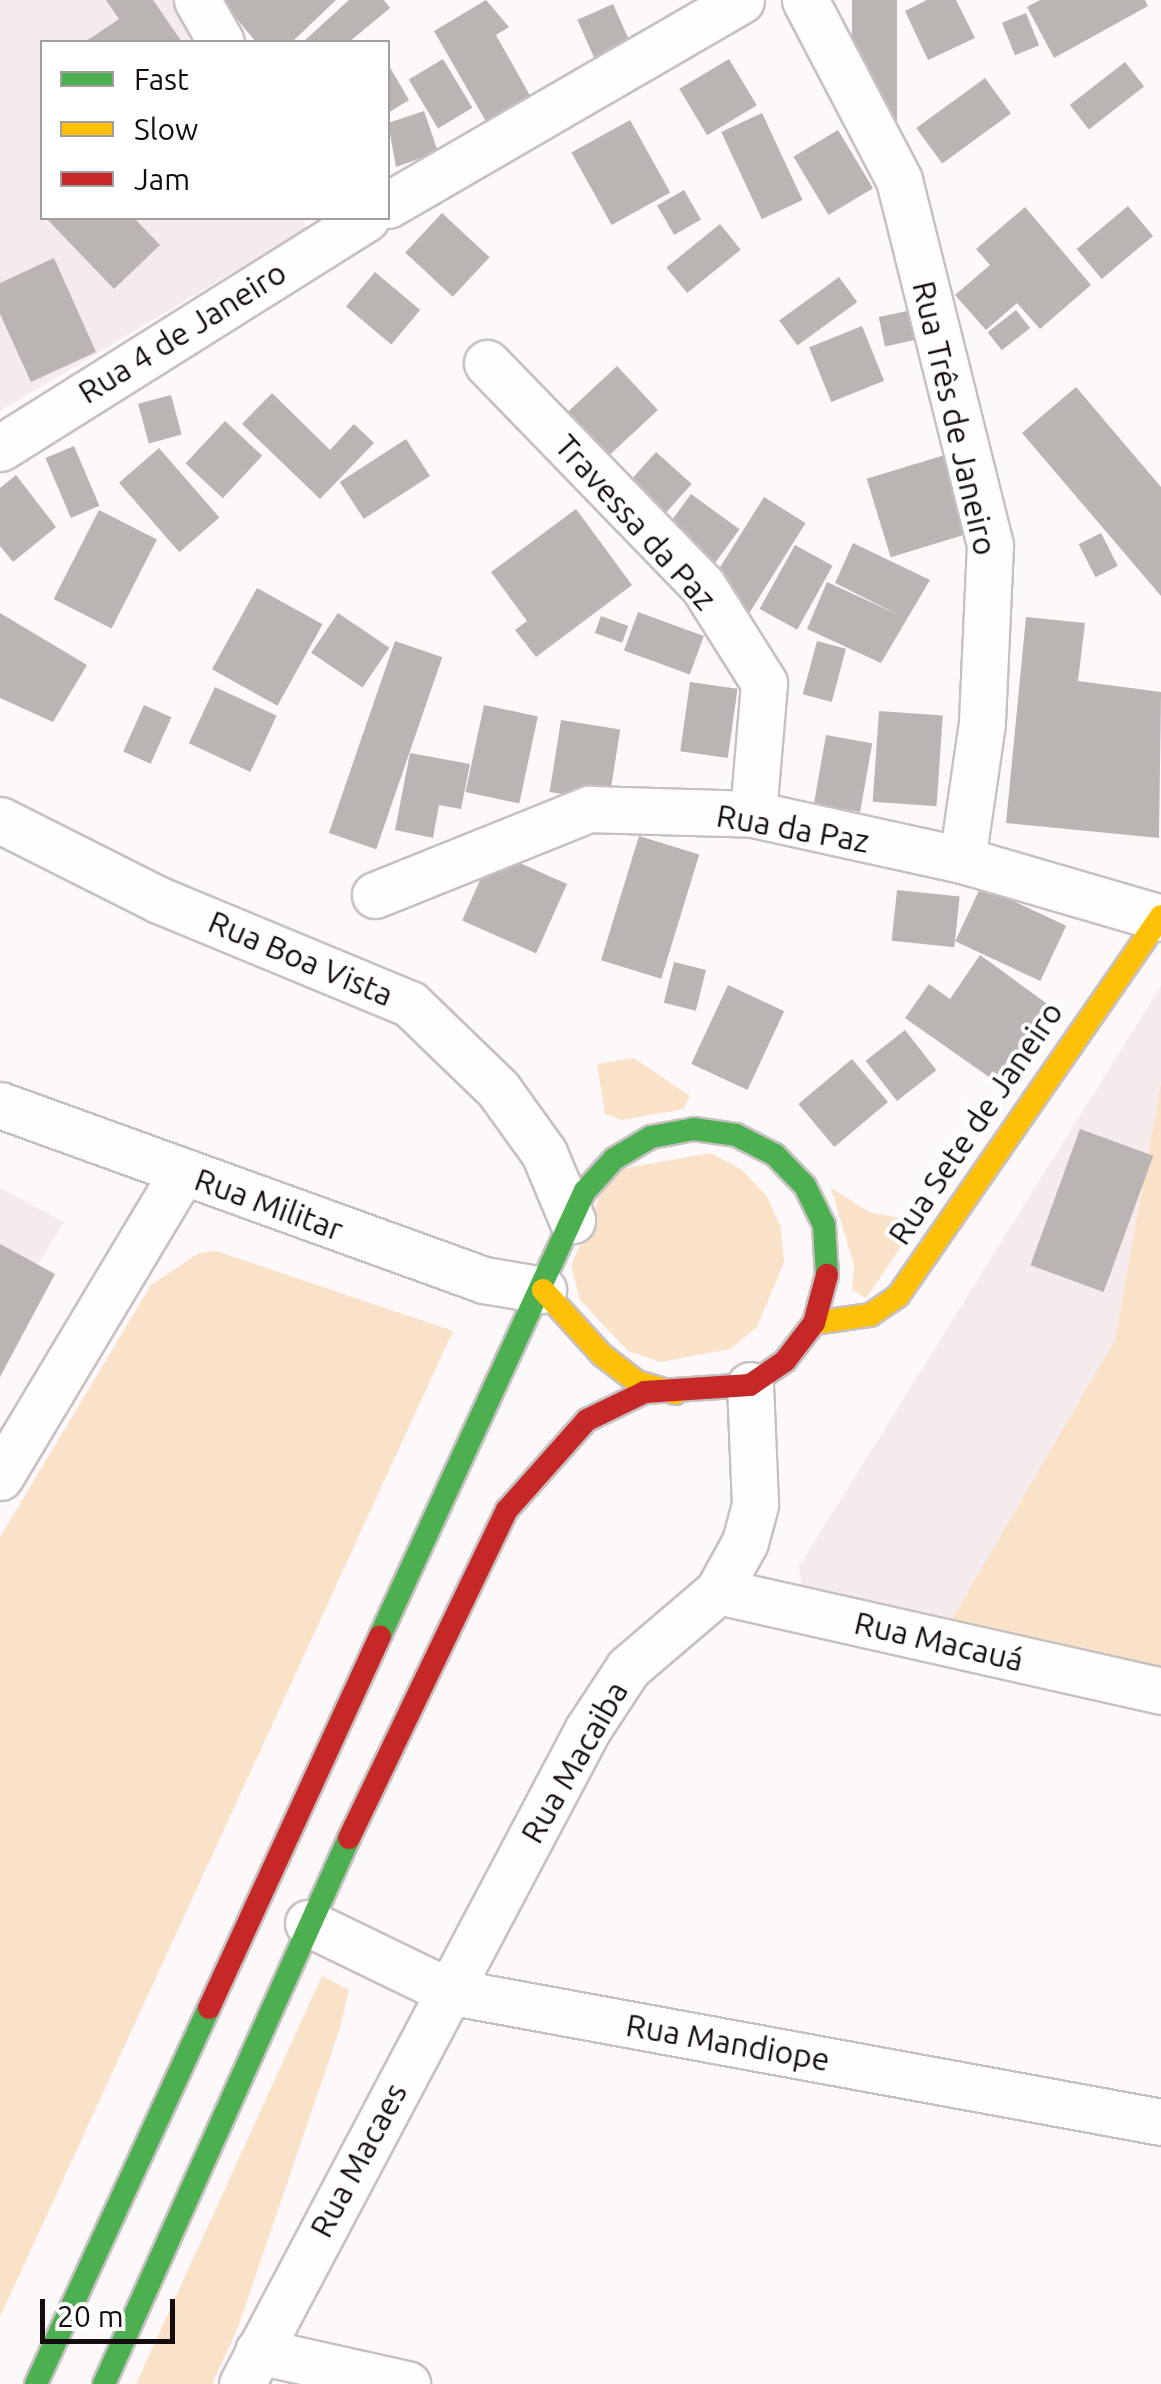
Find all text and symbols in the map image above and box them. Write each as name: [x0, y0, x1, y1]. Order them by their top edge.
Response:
legend: [40, 40, 390, 220]
text: Fast: [134, 62, 189, 96]
text: Slow: [134, 112, 198, 146]
text: Jam: [134, 162, 190, 196]
street label: Rua 4 de Janeiro: [71, 253, 293, 411]
street label: Rua Três de Janeiro: [905, 277, 1005, 559]
street label: Travessa da Paz: [547, 426, 725, 618]
street label: Rua da Paz: [714, 796, 872, 860]
street label: Rua Boa Vista: [203, 902, 399, 1014]
street label: Rua Sete de Janeiro: [880, 994, 1070, 1252]
street label: Rua Militar: [190, 1159, 348, 1249]
street label: Rua Macauá: [851, 1603, 1027, 1679]
street label: Rua Macaiba: [512, 1674, 636, 1850]
street label: Rua Mandiope: [623, 2005, 833, 2079]
street label: Rua Macaes: [301, 2076, 415, 2244]
scale bar: [45, 2279, 180, 2341]
text: 20 m: [57, 2299, 124, 2333]

